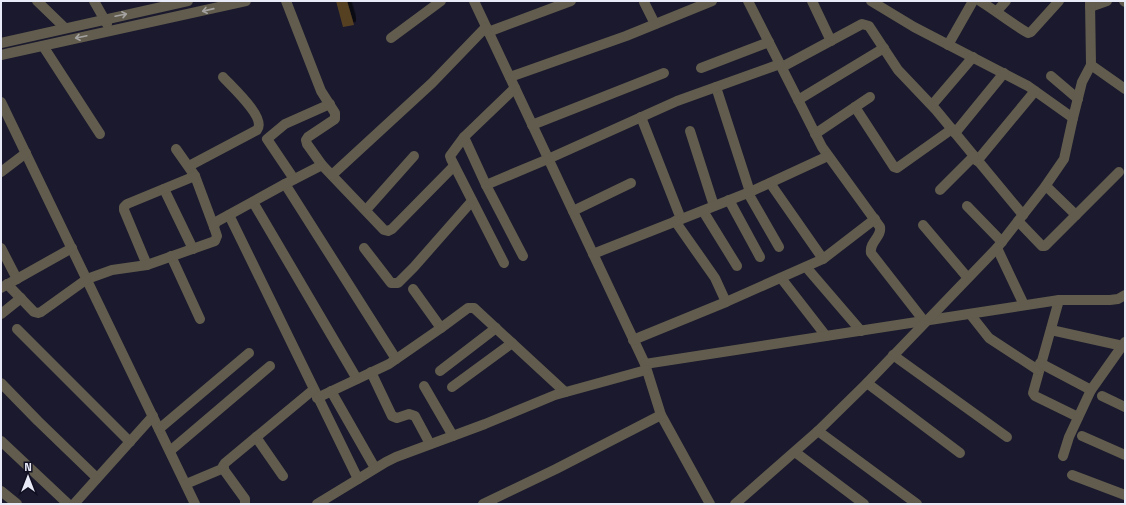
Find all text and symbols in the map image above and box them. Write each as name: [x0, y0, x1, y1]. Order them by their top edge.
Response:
one-way arrow: [202, 6, 215, 14]
one-way arrow: [114, 11, 127, 19]
one-way arrow: [75, 34, 88, 42]
north arrow: [8, 457, 48, 497]
text: N: [24, 459, 32, 475]

